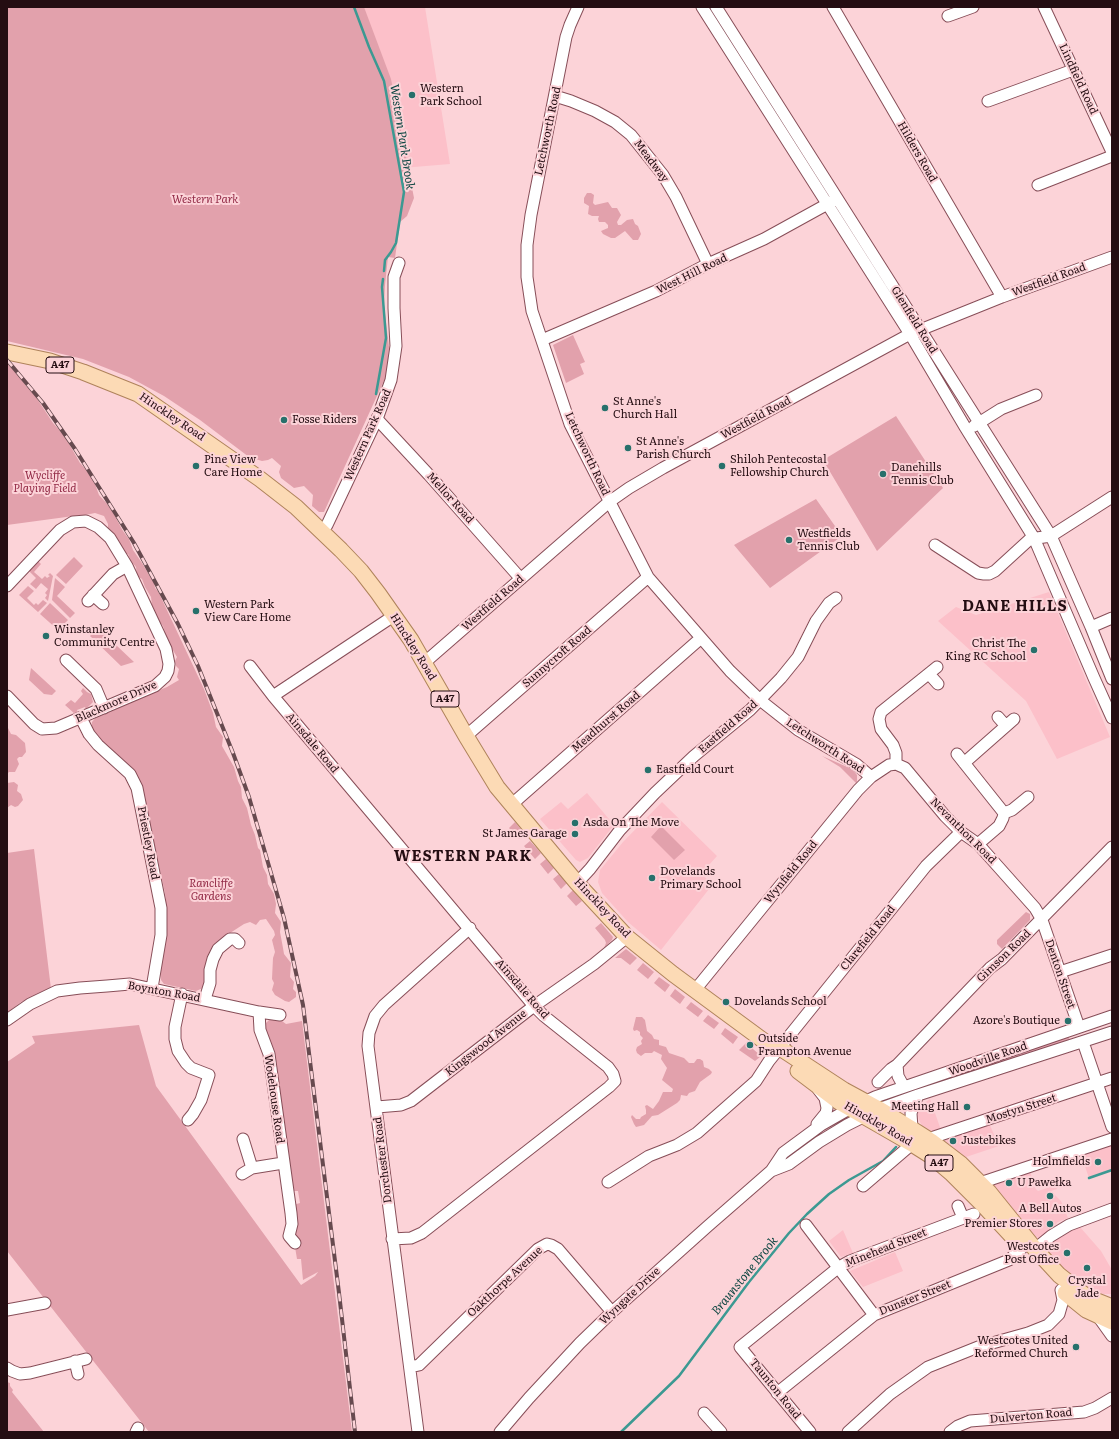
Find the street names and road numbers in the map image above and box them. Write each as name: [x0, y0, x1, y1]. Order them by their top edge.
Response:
street label: Lindfield Road: [1056, 42, 1100, 116]
street label: Letchworth Road: [532, 85, 564, 177]
street label: Hilders Road: [894, 119, 940, 185]
street label: Meadway: [631, 137, 671, 185]
street label: West Hill Road: [654, 251, 730, 297]
street label: Westfield Road: [1010, 261, 1088, 299]
street label: Glenfield Road: [888, 284, 940, 356]
road number: A47: [46, 357, 74, 373]
street label: Western Park Road: [342, 387, 394, 483]
street label: Hinckley Road: [137, 390, 207, 444]
street label: Westfield Road: [719, 394, 793, 442]
street label: Letchworth Road: [562, 410, 612, 498]
street label: Mellor Road: [424, 470, 476, 526]
street label: Westfield Road: [459, 573, 527, 633]
street label: Hinckley Road: [387, 611, 439, 683]
street label: Sunnycroft Road: [520, 623, 594, 691]
street label: Blackmore Drive: [73, 678, 159, 726]
street label: Meadhurst Road: [569, 689, 643, 755]
road number: A47: [431, 691, 459, 707]
street label: Eastfield Road: [696, 698, 760, 756]
street label: Ainsdale Road: [283, 710, 341, 776]
street label: Letchworth Road: [783, 716, 867, 776]
street label: Nevanthon Road: [927, 795, 999, 867]
street label: Priestley Road: [134, 805, 162, 881]
street label: Wynfield Road: [762, 838, 820, 906]
street label: Hinckley Road: [571, 876, 633, 940]
street label: Clarefield Road: [838, 903, 898, 973]
street label: Gimson Road: [974, 927, 1034, 985]
street label: Denton Street: [1042, 938, 1078, 1010]
street label: Ainsdale Road: [493, 956, 551, 1022]
street label: Boynton Road: [127, 979, 201, 1005]
street label: Kingswood Avenue: [443, 1007, 529, 1079]
street label: Woodville Road: [947, 1039, 1029, 1079]
street label: Wodehouse Road: [261, 1054, 287, 1144]
street label: Mostyn Street: [984, 1091, 1058, 1127]
street label: Hinckley Road: [842, 1099, 914, 1149]
street label: Dorchester Road: [371, 1116, 395, 1204]
road number: A47: [925, 1155, 953, 1171]
street label: Minehead Street: [843, 1226, 929, 1270]
street label: Oakthorpe Avenue: [465, 1244, 545, 1320]
street label: Wyngate Drive: [597, 1265, 663, 1327]
street label: Dunster Street: [877, 1278, 953, 1318]
street label: Taunton Road: [747, 1356, 803, 1422]
street label: Dulverton Road: [989, 1406, 1073, 1426]

